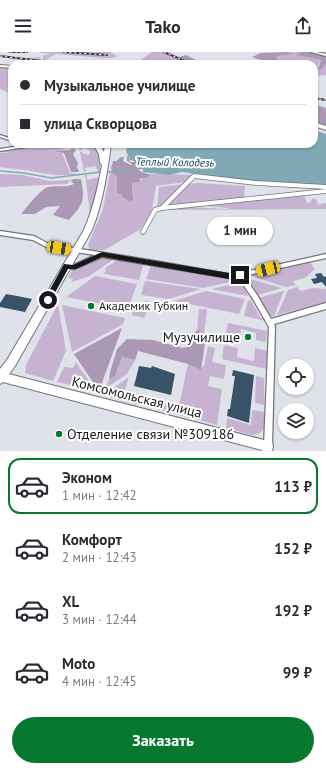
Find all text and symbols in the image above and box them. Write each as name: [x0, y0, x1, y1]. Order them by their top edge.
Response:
icon: menu: [12, 15, 34, 37]
text: Tako: [145, 15, 181, 38]
icon: share: [292, 15, 314, 37]
text: Музыкальное училище: [44, 76, 195, 95]
text: улица Скворцова: [44, 114, 157, 133]
water label: Тёплый Колодезь: [136, 154, 215, 170]
callout: 1 мин: [207, 217, 273, 245]
text: 1 мин: [223, 222, 257, 239]
car: [46, 240, 72, 256]
car: [255, 260, 281, 278]
route end: [231, 266, 249, 284]
route start: [39, 291, 57, 309]
place label: Академик Губкин: [99, 298, 188, 313]
marker: Академик Губкин: [86, 301, 96, 311]
place label: Музучилище: [163, 328, 240, 346]
marker: Музучилище: [243, 332, 253, 342]
map controls: [278, 359, 314, 439]
button: locate: [278, 359, 314, 395]
street label: Комсомольская улица: [70, 372, 204, 422]
button: layers: [278, 403, 314, 439]
place label: Отделение связи №309186: [67, 425, 234, 443]
marker: Отделение связи №309186: [54, 429, 64, 439]
icon: car: [14, 468, 50, 504]
text: Эконом: [62, 468, 112, 487]
text: 113 ₽: [274, 477, 312, 496]
text: 1 мин · 12:42: [62, 487, 137, 504]
icon: car: [14, 530, 50, 566]
text: Комфорт: [62, 530, 122, 549]
text: 152 ₽: [274, 539, 312, 558]
text: 2 мин · 12:43: [62, 549, 137, 566]
icon: car: [14, 592, 50, 628]
text: XL: [62, 592, 79, 611]
text: 192 ₽: [274, 601, 312, 620]
text: 3 мин · 12:44: [62, 611, 137, 628]
icon: car: [14, 654, 50, 690]
text: Moto: [62, 654, 95, 673]
text: 99 ₽: [283, 663, 312, 682]
text: 4 мин · 12:45: [62, 673, 137, 690]
button: Заказать: [12, 717, 314, 763]

